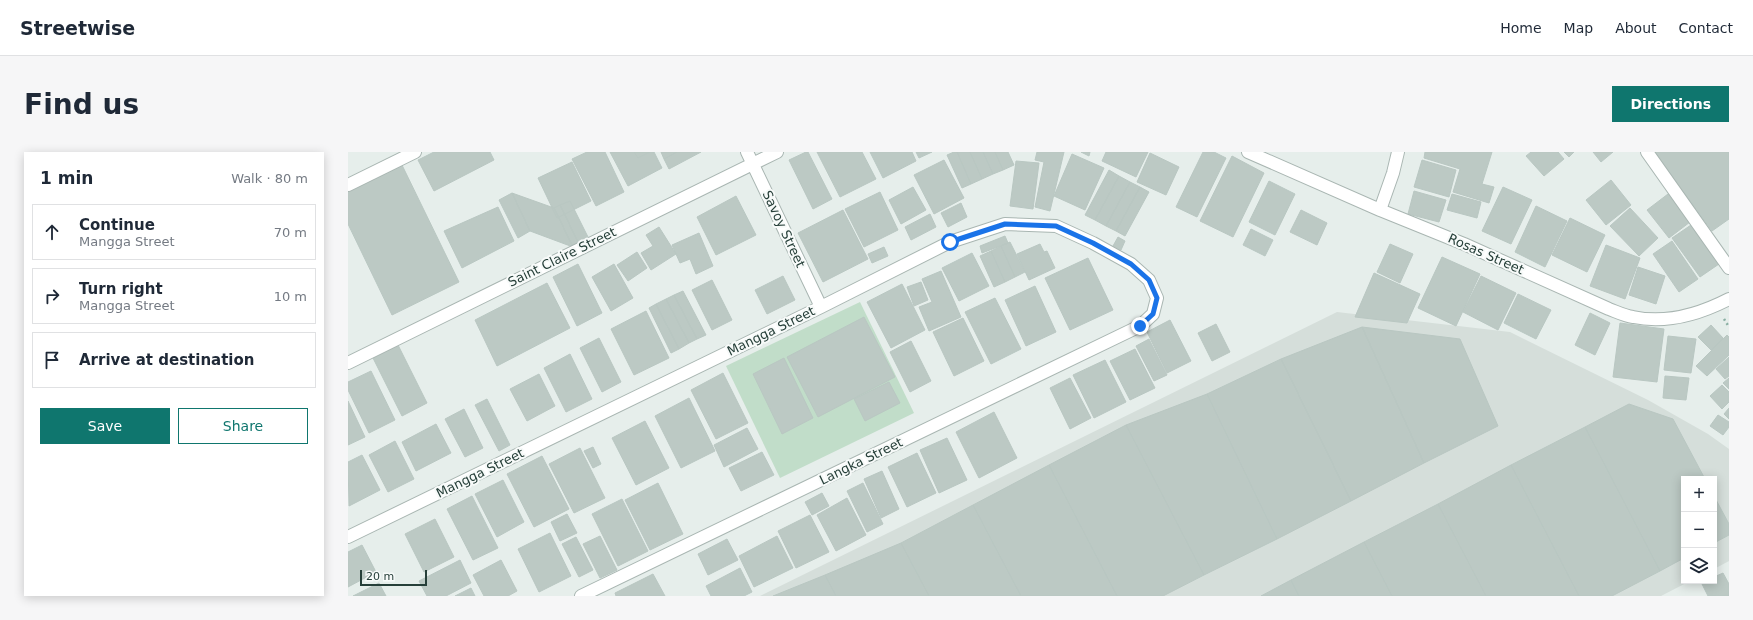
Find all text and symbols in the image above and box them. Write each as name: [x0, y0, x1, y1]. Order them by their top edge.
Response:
text: Streetwise: [20, 17, 135, 39]
text: Home: [1500, 20, 1542, 36]
text: Map: [1564, 20, 1593, 36]
text: About: [1615, 20, 1657, 36]
text: Contact: [1679, 20, 1733, 36]
button: Directions: [1612, 86, 1729, 122]
text: Find us: [24, 88, 139, 121]
text: 1 min: [40, 168, 93, 188]
text: Walk · 80 m: [231, 171, 308, 186]
street label: Savoy Street: [760, 188, 808, 270]
text: Continue: [79, 216, 155, 234]
icon: ahead: [41, 221, 63, 243]
street label: Saint Claire Street: [506, 224, 618, 290]
text: 70 m: [274, 225, 307, 240]
street label: Rosas Street: [1446, 231, 1526, 277]
route start: [941, 233, 959, 251]
text: Mangga Street: [79, 234, 175, 249]
text: Turn right: [79, 280, 163, 298]
icon: right: [41, 285, 63, 307]
text: 10 m: [274, 289, 307, 304]
text: Mangga Street: [79, 298, 175, 313]
street label: Mangga Street: [725, 303, 817, 359]
route end: [1131, 317, 1149, 335]
icon: arrive: [41, 349, 63, 371]
text: Arrive at destination: [79, 351, 254, 369]
button: Save: [40, 408, 170, 444]
button: Share: [178, 408, 308, 444]
street label: Langka Street: [817, 434, 905, 488]
street label: Mangga Street: [434, 445, 526, 501]
map controls: [1681, 476, 1717, 584]
button: +: [1681, 476, 1717, 512]
button: −: [1681, 512, 1717, 548]
button: layers: [1681, 548, 1717, 584]
scale bar: [360, 568, 427, 587]
text: 20 m: [366, 570, 394, 583]

